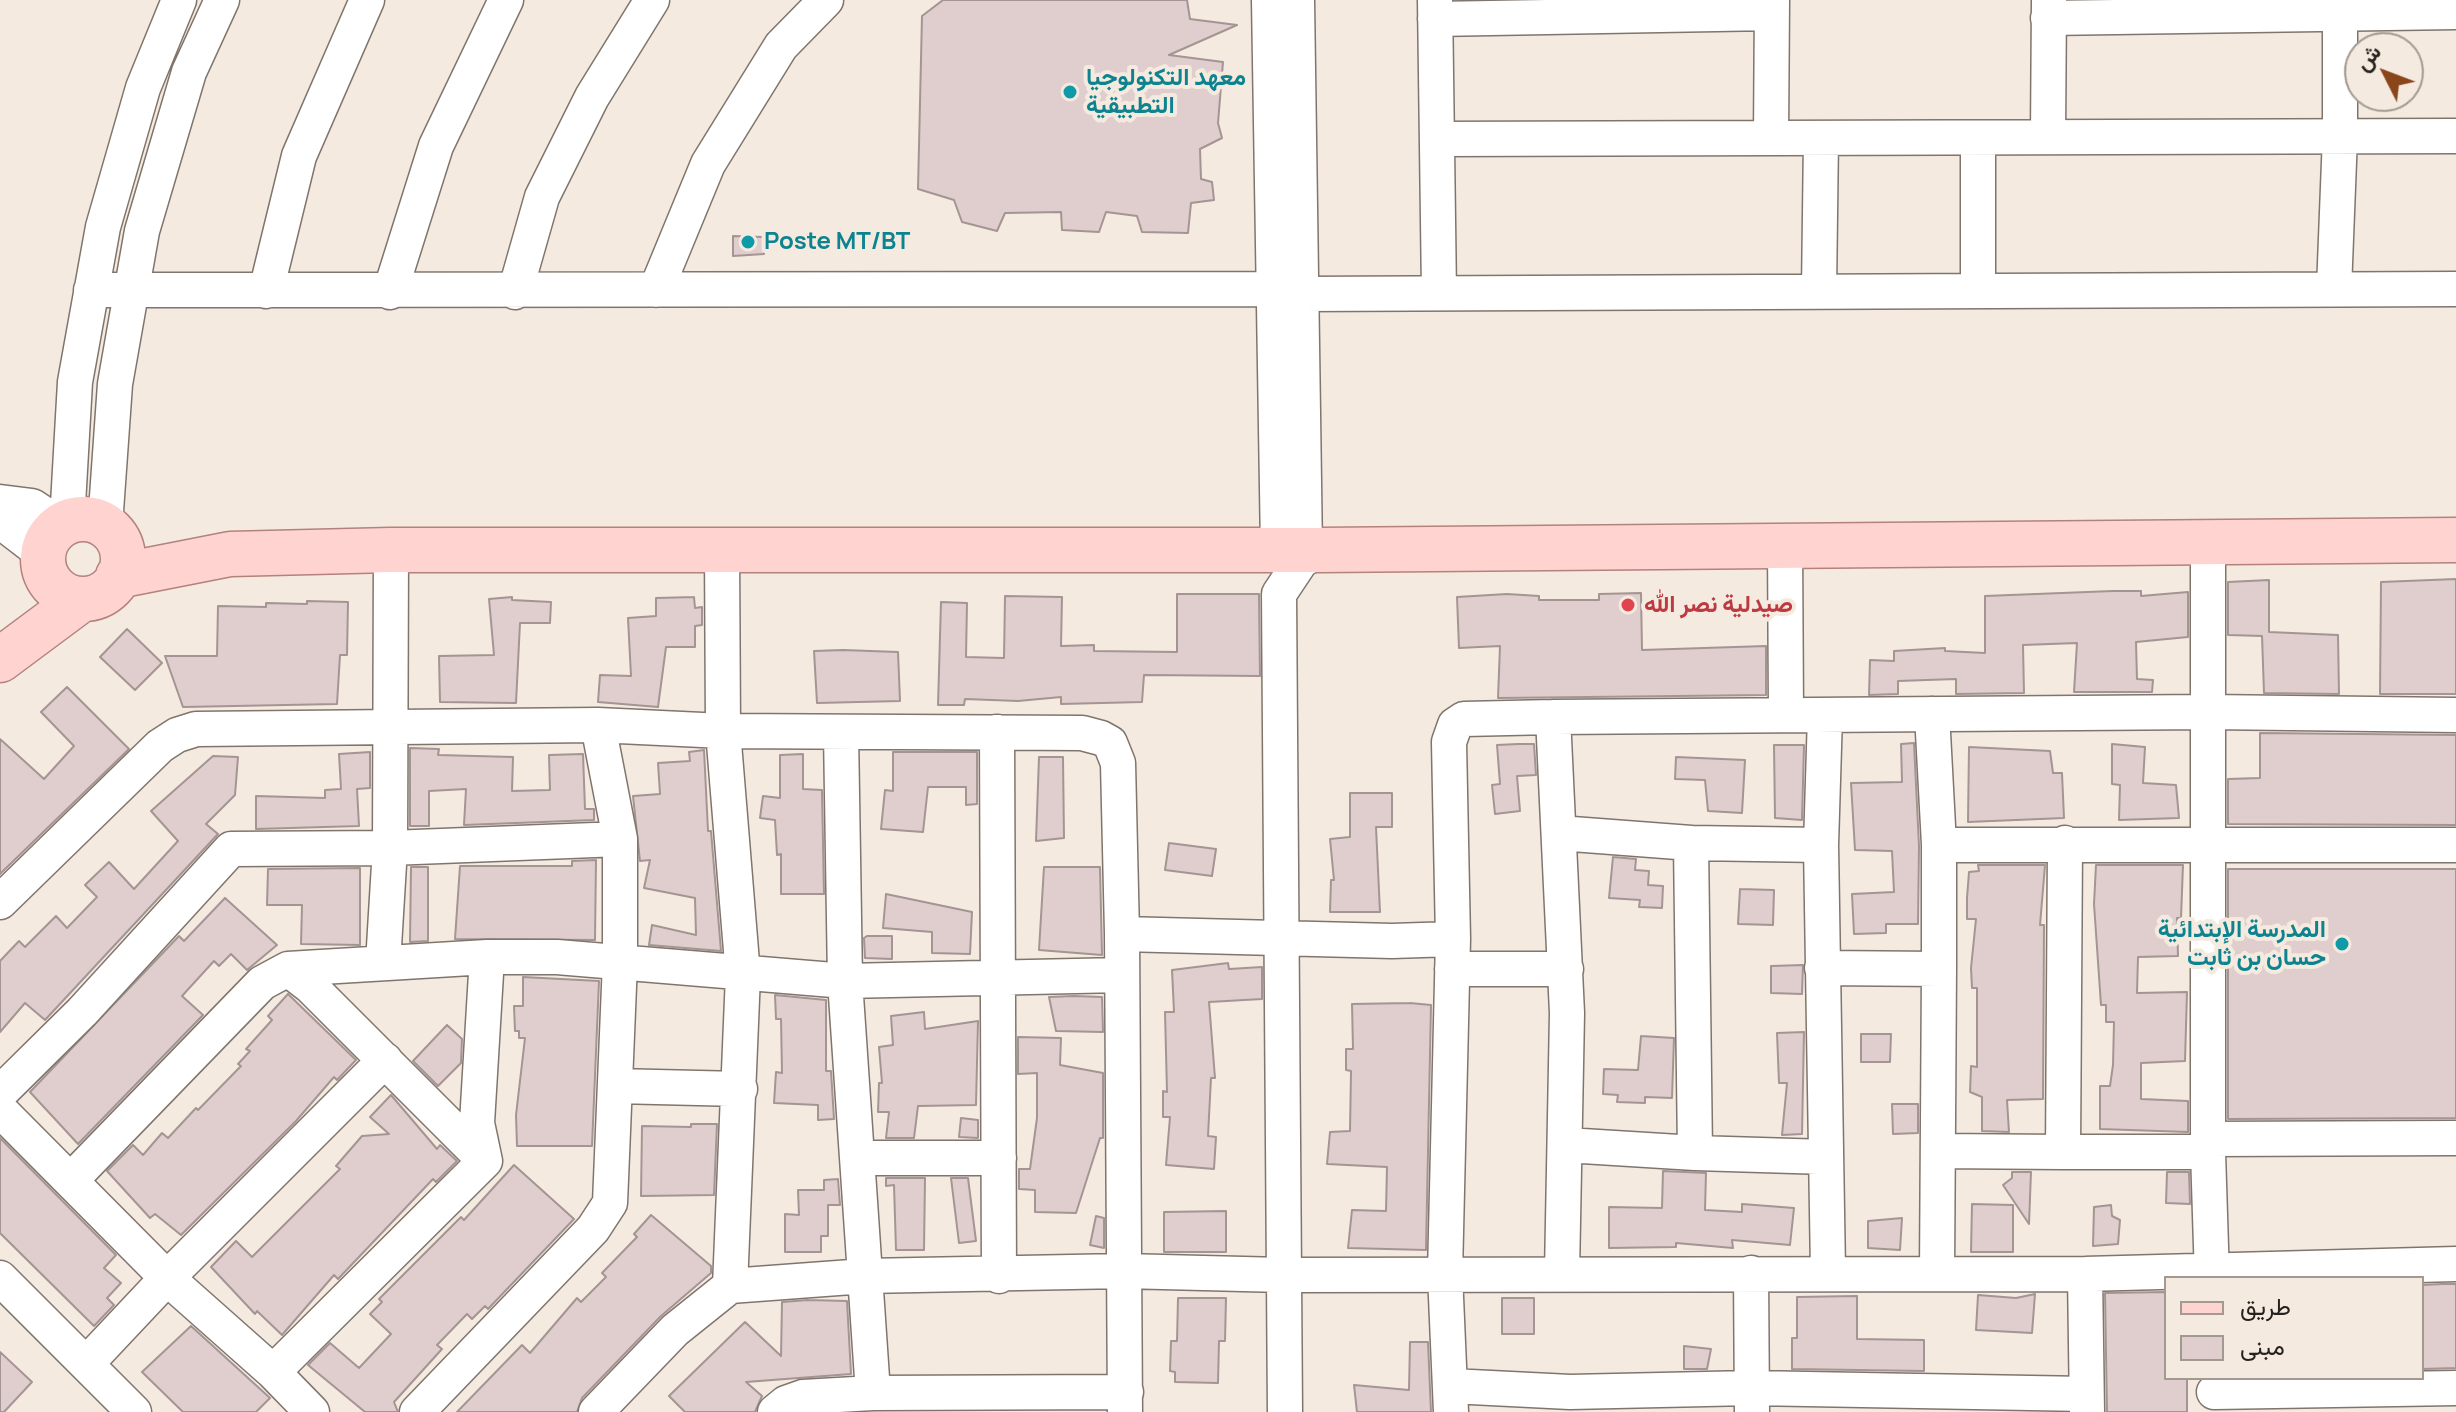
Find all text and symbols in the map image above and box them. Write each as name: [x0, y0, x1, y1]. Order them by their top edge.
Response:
north arrow: [2344, 32, 2424, 112]
text: ش: [2348, 37, 2388, 77]
place label: معهد التكنولوجيا التطبيقية: [1086, 64, 1246, 120]
marker: معهد التكنولوجيا التطبيقية: [1061, 83, 1079, 101]
place label: Poste MT/BT: [764, 228, 910, 256]
marker: Poste MT/BT: [739, 233, 757, 251]
place label: صيدلية نصر الله: [1644, 591, 1793, 619]
marker: صيدلية نصر الله: [1619, 596, 1637, 614]
place label: المدرسة الإبتدائية حسان بن ثابت: [2158, 916, 2326, 972]
marker: المدرسة الإبتدائية حسان بن ثابت: [2333, 935, 2351, 953]
legend: [2164, 1276, 2424, 1380]
text: طريق: [2240, 1289, 2291, 1322]
text: مبنى: [2240, 1329, 2285, 1362]

